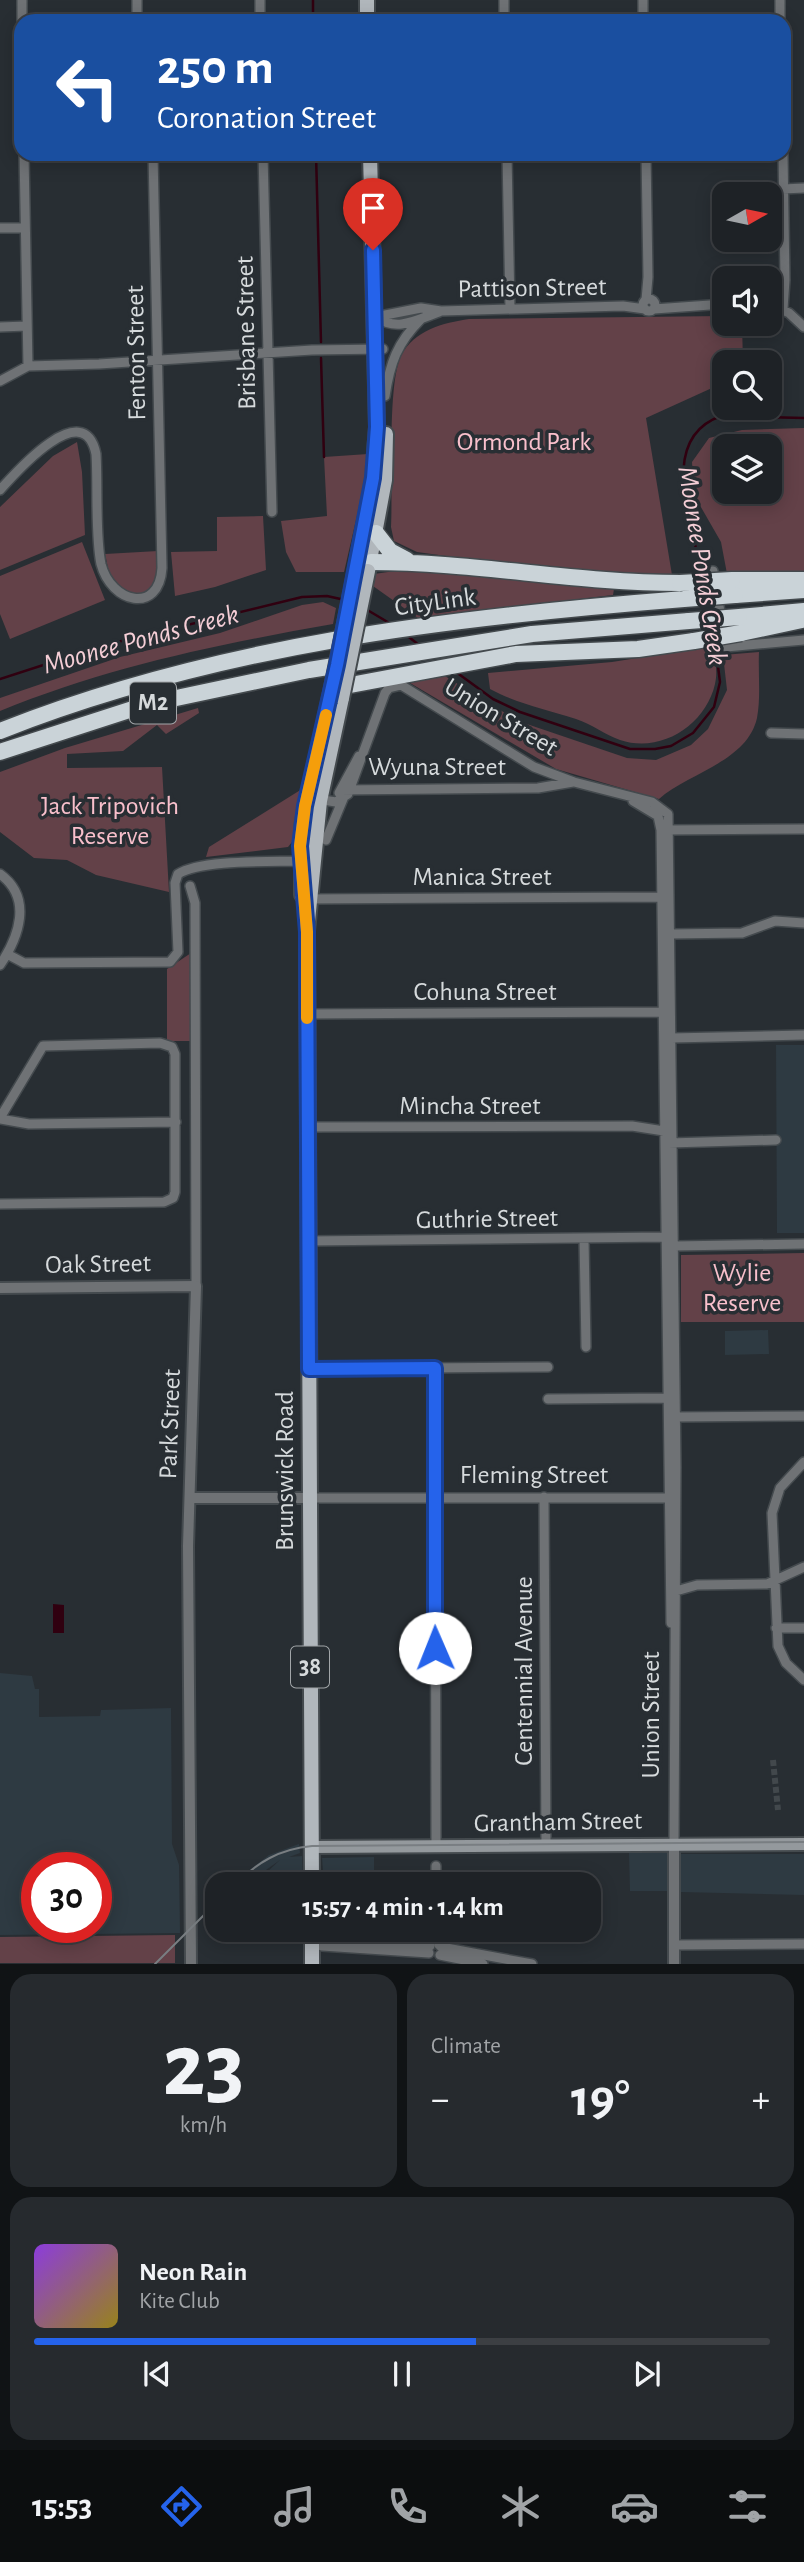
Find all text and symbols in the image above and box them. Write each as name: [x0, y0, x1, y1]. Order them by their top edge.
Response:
icon: left: [42, 42, 133, 133]
text: 250 m: [157, 44, 274, 93]
text: Coronation Street: [157, 102, 376, 134]
pin: [343, 178, 403, 250]
north arrow: [712, 182, 782, 252]
map controls: [712, 182, 782, 504]
icon: arrive: [354, 189, 392, 227]
street label: Brisbane Street: [232, 256, 260, 410]
button: sound: [712, 266, 782, 336]
street label: Pattison Street: [457, 274, 607, 302]
street label: Fenton Street: [122, 285, 150, 421]
button: search: [712, 350, 782, 420]
park label: Ormond Park: [457, 429, 591, 455]
button: layers: [712, 434, 782, 504]
water label: Moonee Ponds Creek: [672, 464, 732, 668]
street label: CityLink: [393, 583, 477, 621]
water label: Moonee Ponds Creek: [40, 600, 242, 680]
street label: Union Street: [440, 673, 562, 761]
road number: M2: [130, 682, 176, 724]
street label: Wyuna Street: [368, 754, 506, 780]
park label: Jack Tripovich Reserve: [41, 793, 179, 849]
street label: Manica Street: [413, 864, 551, 890]
street label: Cohuna Street: [413, 979, 557, 1005]
street label: Mincha Street: [399, 1093, 541, 1119]
street label: Guthrie Street: [416, 1205, 558, 1233]
street label: Oak Street: [45, 1250, 151, 1278]
park label: Wylie Reserve: [703, 1260, 781, 1316]
street label: Park Street: [155, 1368, 185, 1480]
street label: Brunswick Road: [272, 1391, 298, 1551]
street label: Fleming Street: [460, 1462, 608, 1488]
street label: Centennial Avenue: [511, 1576, 537, 1766]
position arrow: [398, 1611, 472, 1685]
road number: 38: [291, 1646, 329, 1688]
street label: Union Street: [638, 1652, 664, 1778]
street label: Grantham Street: [474, 1808, 642, 1836]
speed limit sign: 30: [21, 1852, 112, 1943]
text: 15:57 · 4 min · 1.4 km: [302, 1894, 504, 1920]
text: 23: [162, 2021, 245, 2112]
text: Climate: [431, 2035, 501, 2058]
text: 19°: [571, 2073, 630, 2125]
text: −: [431, 2081, 449, 2119]
text: +: [752, 2081, 770, 2119]
text: km/h: [180, 2114, 227, 2137]
text: Neon Rain: [139, 2259, 247, 2285]
text: Kite Club: [139, 2290, 220, 2313]
icon: previous: [138, 2355, 176, 2393]
icon: pause: [383, 2355, 421, 2393]
icon: next: [628, 2355, 666, 2393]
icon: directions: [157, 2482, 206, 2531]
icon: music: [270, 2482, 319, 2531]
icon: phone: [383, 2482, 432, 2531]
icon: climate: [496, 2482, 545, 2531]
icon: car: [610, 2482, 659, 2531]
icon: filters: [723, 2482, 772, 2531]
text: 15:53: [32, 2490, 92, 2522]

